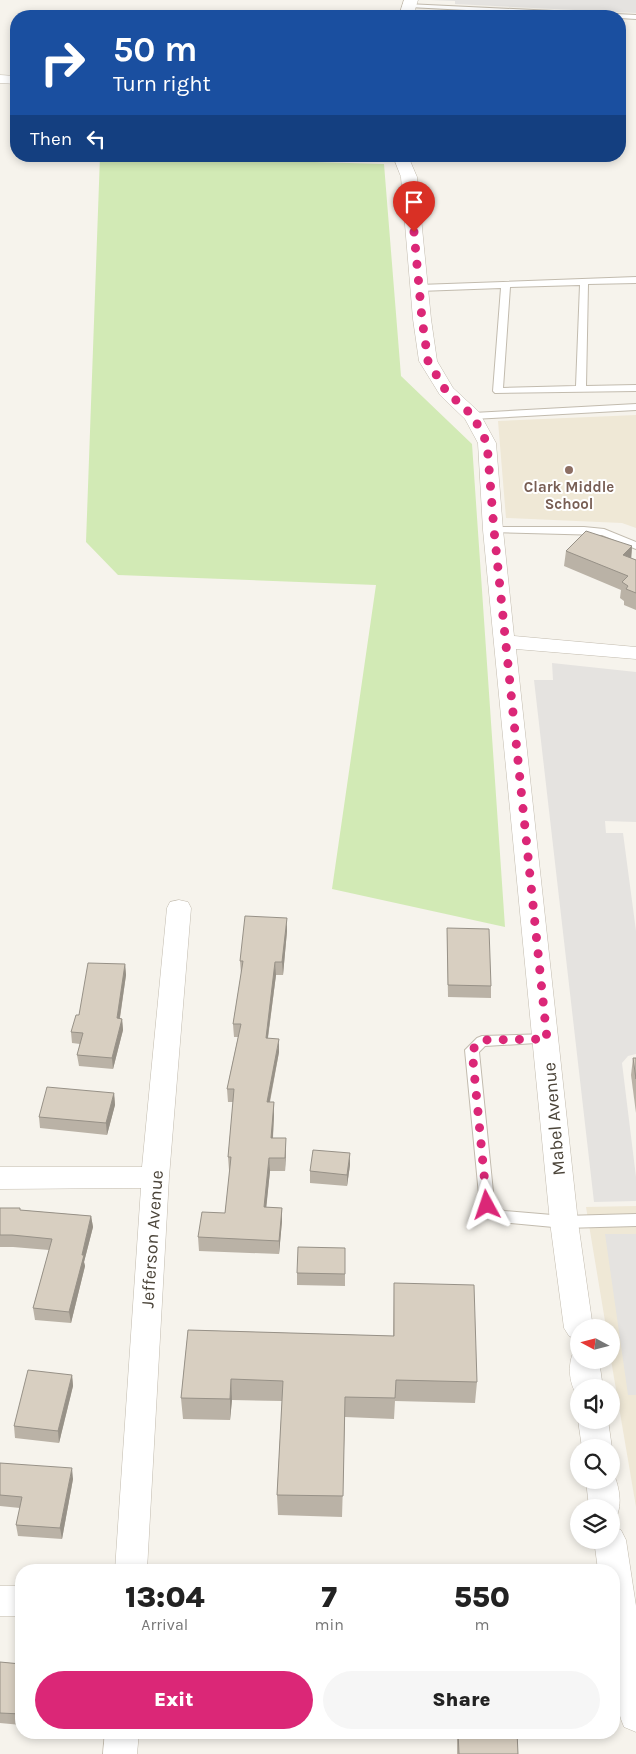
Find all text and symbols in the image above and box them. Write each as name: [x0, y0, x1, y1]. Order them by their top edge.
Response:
text: 50 m: [113, 29, 198, 70]
icon: right: [30, 30, 95, 95]
text: Turn right: [113, 71, 211, 97]
icon: left: [82, 125, 110, 153]
text: Then: [30, 128, 72, 150]
pin: [393, 181, 435, 232]
icon: arrive: [400, 188, 428, 216]
marker: Clark Middle School: [563, 464, 575, 476]
place label: Clark Middle School: [524, 478, 614, 513]
street label: Mabel Avenue: [538, 1061, 570, 1177]
street label: Jefferson Avenue: [136, 1169, 168, 1309]
position arrow: [460, 1178, 512, 1230]
north arrow: [570, 1319, 620, 1369]
map controls: [570, 1319, 620, 1549]
button: sound: [570, 1379, 620, 1429]
button: search: [570, 1439, 620, 1489]
button: layers: [570, 1499, 620, 1549]
text: 13:04: [125, 1579, 205, 1615]
text: 7: [321, 1579, 337, 1615]
text: 550: [454, 1579, 510, 1615]
text: Arrival: [141, 1615, 188, 1634]
text: min: [315, 1615, 344, 1634]
text: m: [474, 1615, 489, 1634]
button: Exit: [35, 1671, 313, 1729]
button: Share: [323, 1671, 600, 1729]

